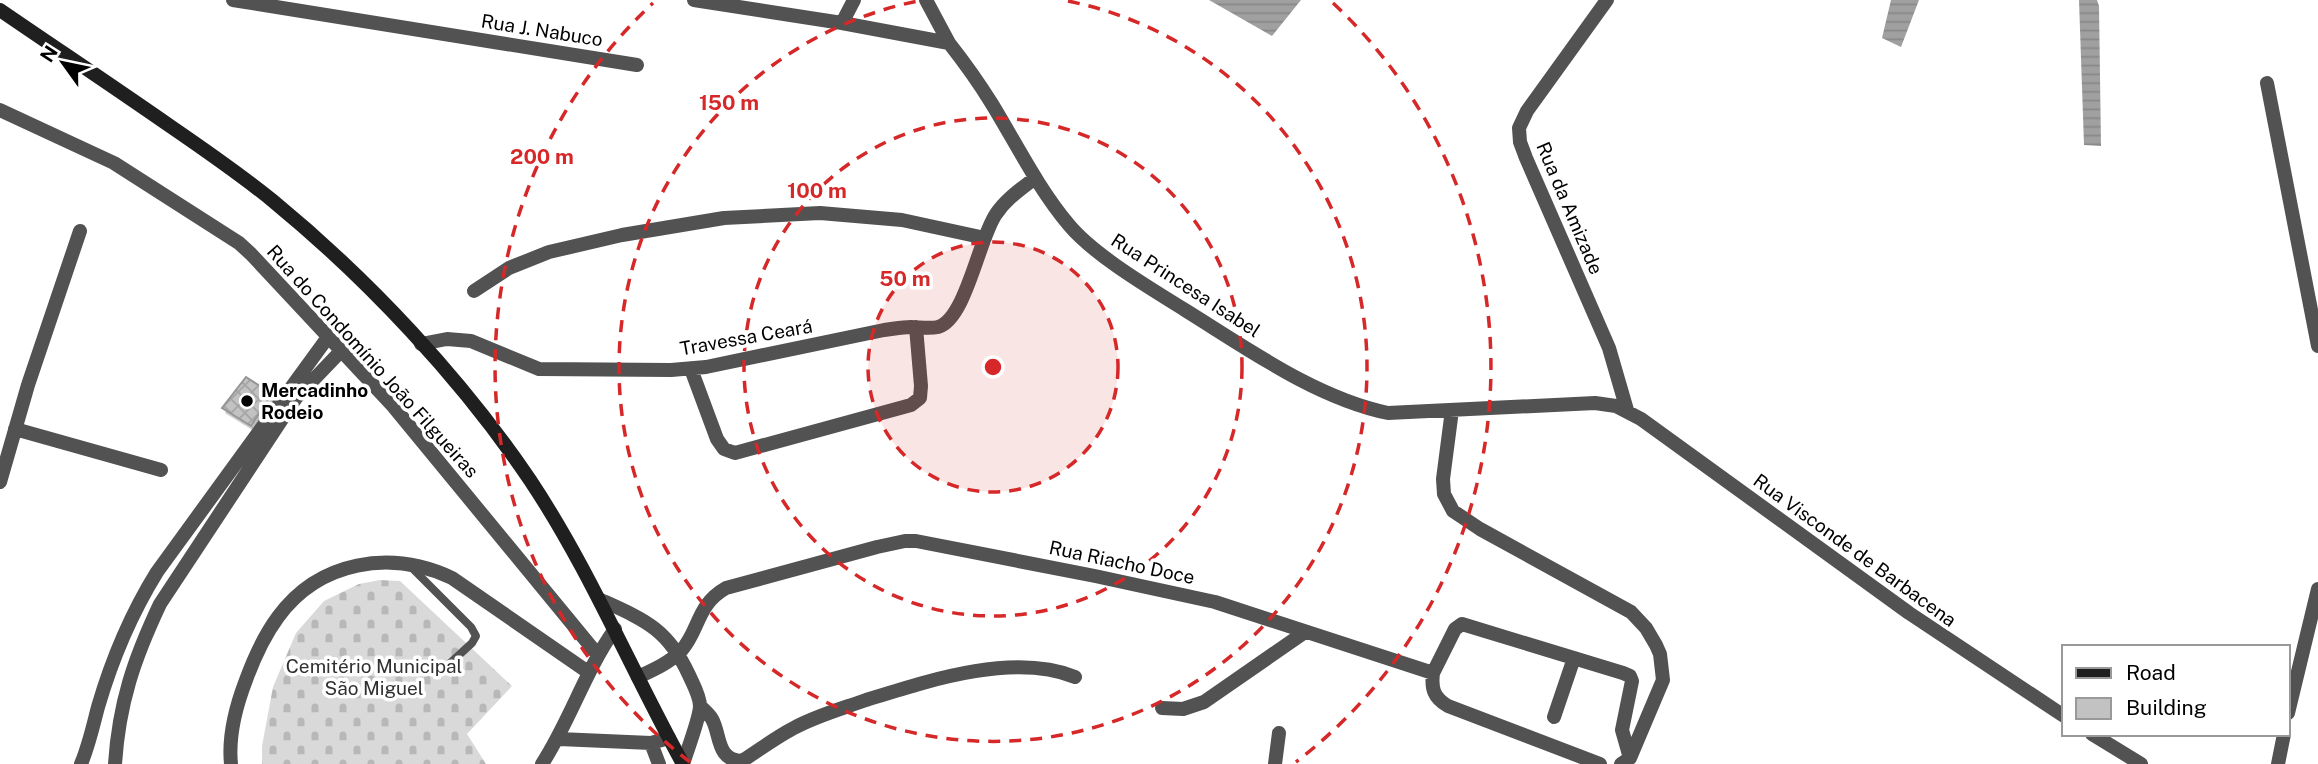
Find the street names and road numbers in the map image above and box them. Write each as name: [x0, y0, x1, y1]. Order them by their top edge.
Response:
street label: Rua J. Nabuco: [480, 10, 604, 50]
street label: Rua da Amizade: [1532, 139, 1608, 277]
street label: Rua Princesa Isabel: [1107, 229, 1265, 341]
street label: Rua do Condomínio João Filgueiras: [263, 240, 483, 482]
street label: Travessa Ceará: [678, 315, 814, 359]
street label: Rua Visconde de Barbacena: [1749, 469, 1961, 631]
street label: Rua Riacho Doce: [1047, 536, 1197, 588]

